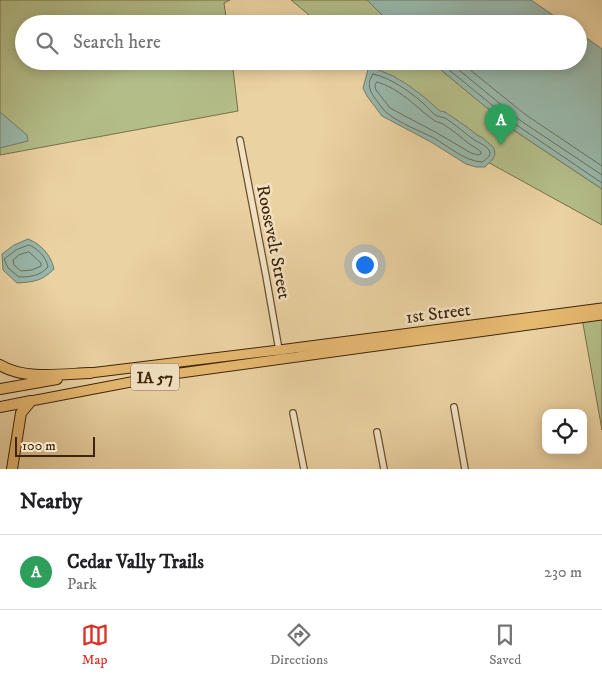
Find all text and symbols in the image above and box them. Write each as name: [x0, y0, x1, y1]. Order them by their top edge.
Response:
search box: [15, 15, 587, 70]
icon: search: [33, 29, 61, 57]
text: Search here: [73, 31, 161, 54]
pin: A: [485, 104, 517, 145]
street label: Roosevelt Street: [251, 183, 295, 301]
your location: [352, 252, 378, 278]
street label: 1st Street: [405, 299, 472, 329]
road number: IA 57: [131, 364, 179, 391]
map controls: [542, 409, 587, 454]
button: locate: [542, 409, 587, 454]
scale bar: [15, 434, 95, 457]
text: 100 m: [22, 437, 56, 455]
text: Nearby: [20, 489, 82, 515]
text: Cedar Vally Trails: [67, 551, 204, 574]
text: A: [31, 562, 41, 582]
text: 230 m: [544, 562, 582, 582]
text: Park: [67, 574, 97, 594]
tab: Map: [81, 621, 109, 669]
tab: Directions: [270, 621, 328, 669]
tab: Saved: [489, 621, 521, 669]

